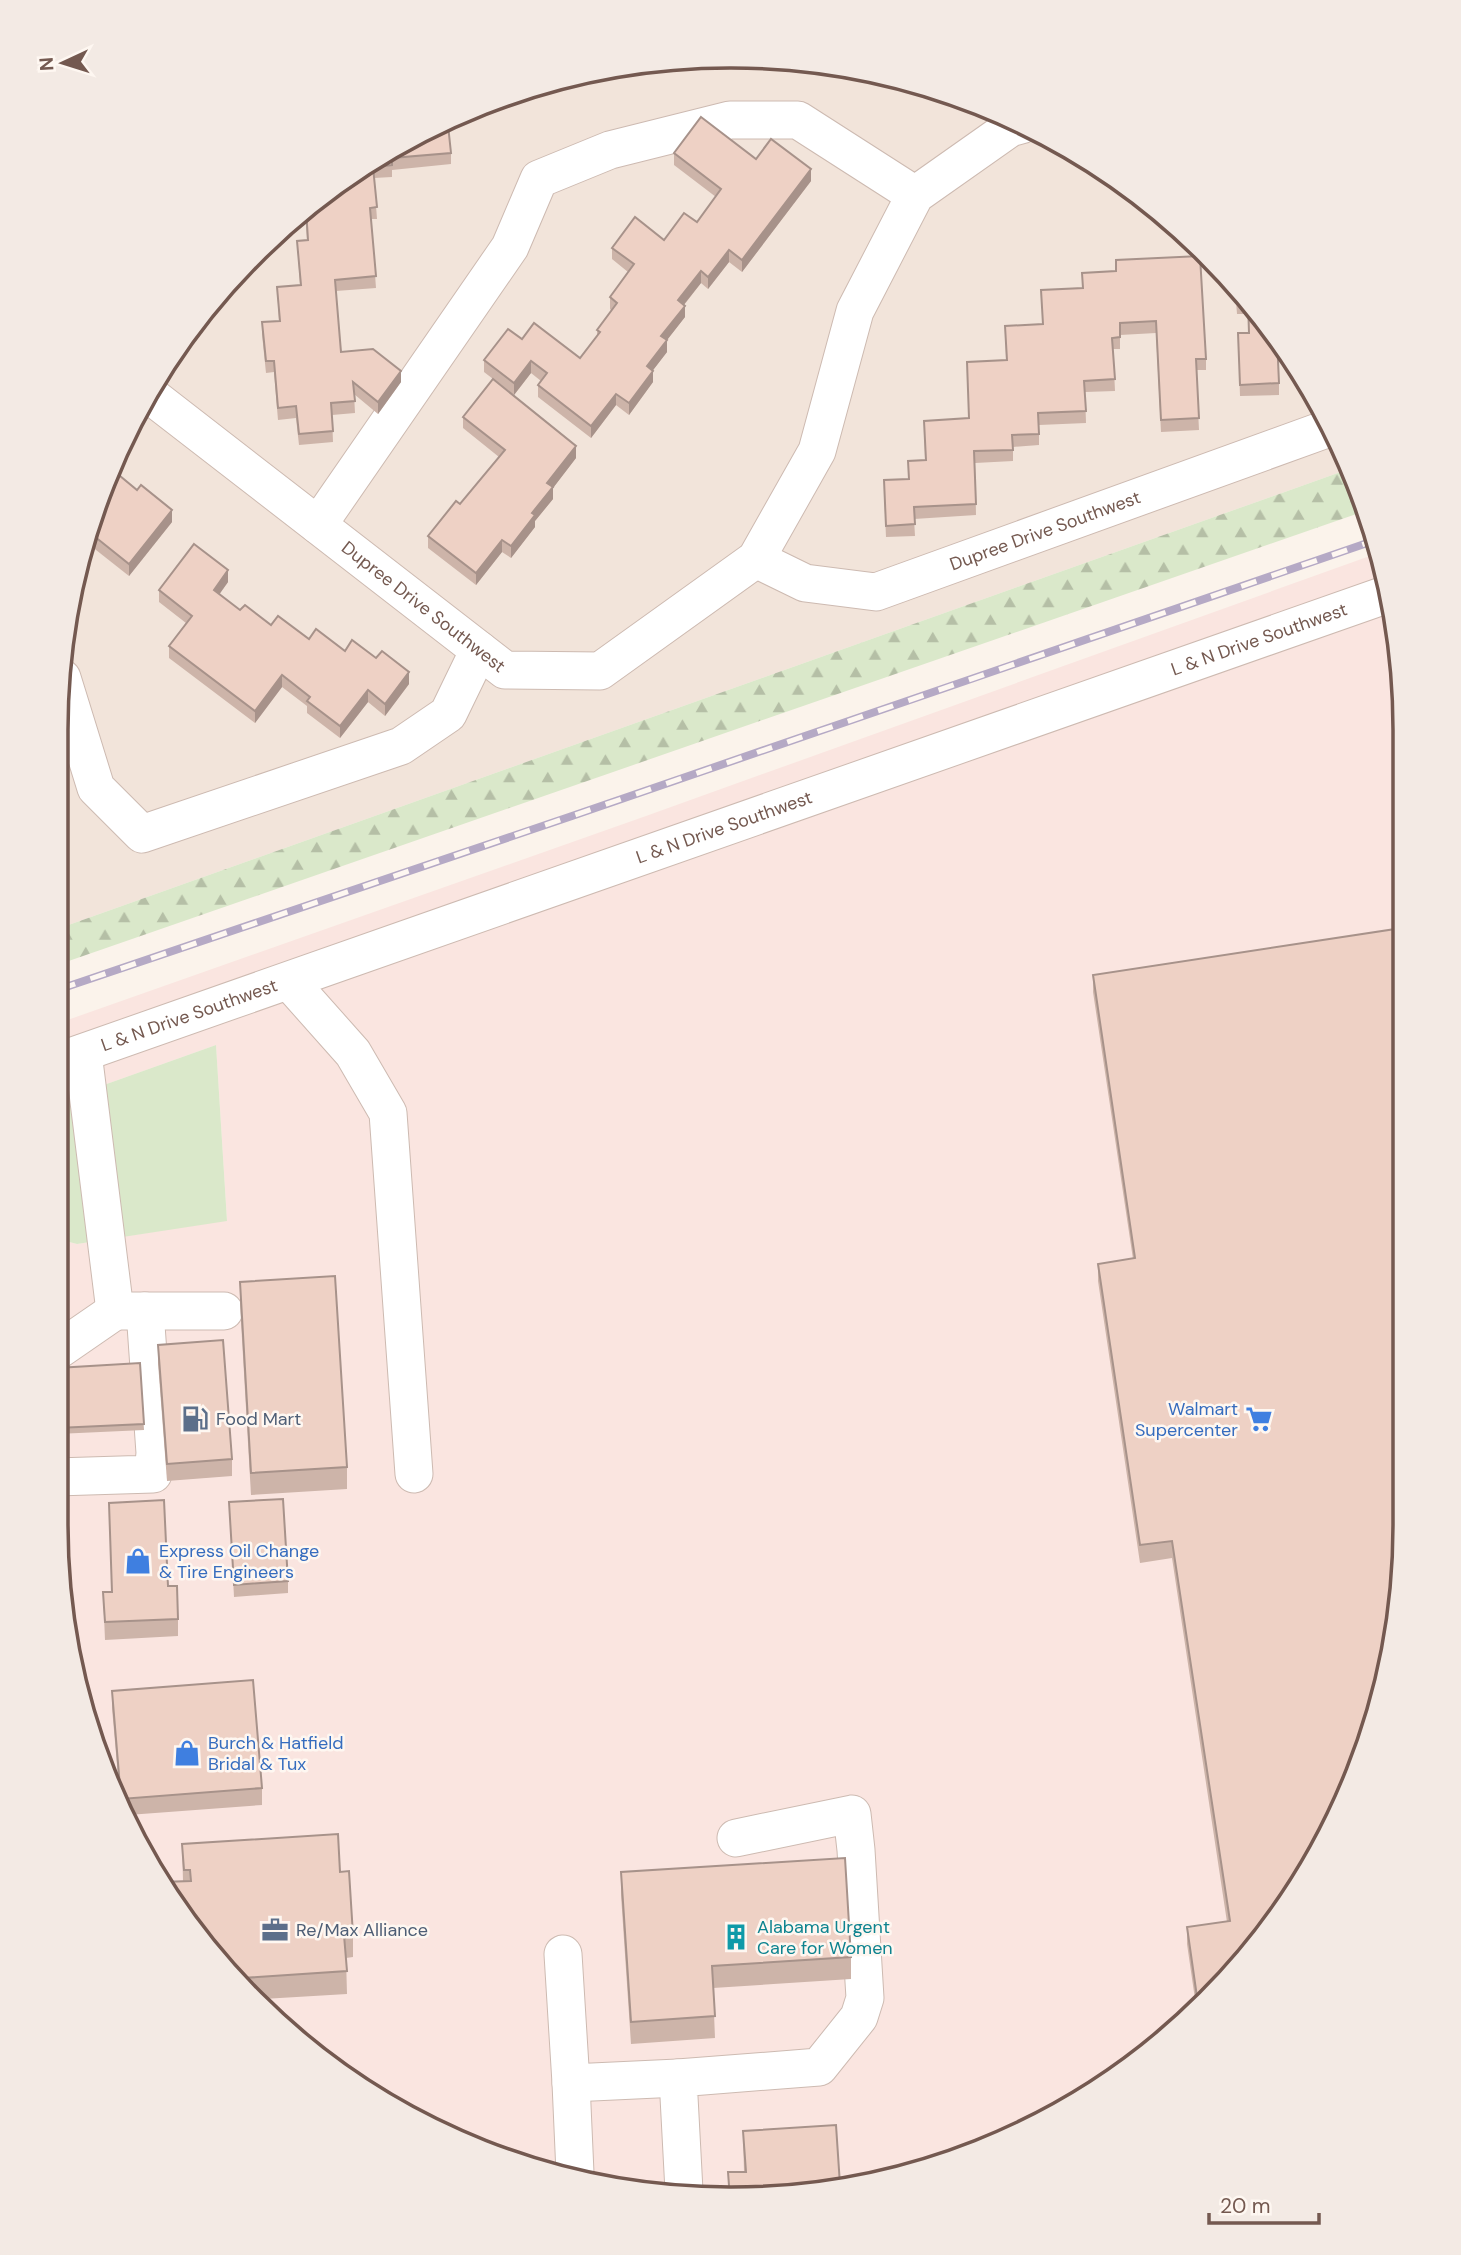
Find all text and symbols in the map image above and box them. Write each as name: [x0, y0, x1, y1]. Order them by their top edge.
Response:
north arrow: [28, 28, 98, 98]
text: N: [34, 56, 59, 72]
street label: Dupree Drive Southwest: [946, 485, 1144, 576]
street label: Dupree Drive Southwest: [337, 536, 510, 678]
street label: L & N Drive Southwest: [1168, 597, 1350, 681]
street label: L & N Drive Southwest: [633, 785, 816, 869]
street label: L & N Drive Southwest: [98, 973, 281, 1057]
place label: Walmart Supercenter: [1135, 1397, 1238, 1442]
fuel station icon: Food Mart: [180, 1404, 210, 1434]
supermarket icon: Walmart Supercenter: [1244, 1404, 1274, 1434]
place label: Food Mart: [216, 1407, 301, 1431]
place label: Express Oil Change & Tire Engineers: [159, 1539, 319, 1584]
shop icon: Express Oil Change & Tire Engineers: [123, 1546, 153, 1576]
place label: Burch & Hatfield Bridal & Tux: [208, 1731, 343, 1776]
shop icon: Burch & Hatfield Bridal & Tux: [172, 1738, 202, 1768]
office icon: Re/Max Alliance: [260, 1915, 290, 1945]
place label: Alabama Urgent Care for Women: [757, 1915, 893, 1960]
place label: Re/Max Alliance: [296, 1918, 428, 1942]
building icon: Alabama Urgent Care for Women: [721, 1922, 751, 1952]
scale bar: [1209, 2182, 1319, 2226]
text: 20 m: [1220, 2192, 1271, 2220]

